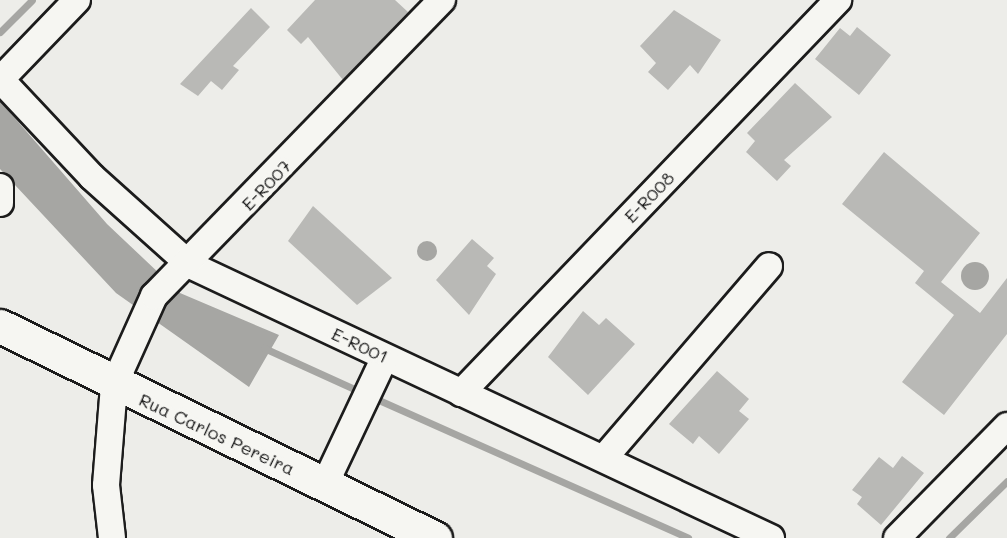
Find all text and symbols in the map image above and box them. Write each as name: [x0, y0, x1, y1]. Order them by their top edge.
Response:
street label: E-R007: [237, 155, 295, 215]
street label: E-R008: [620, 167, 678, 227]
street label: E-R001: [328, 323, 392, 367]
street label: Rua Carlos Pereira: [136, 388, 298, 480]

